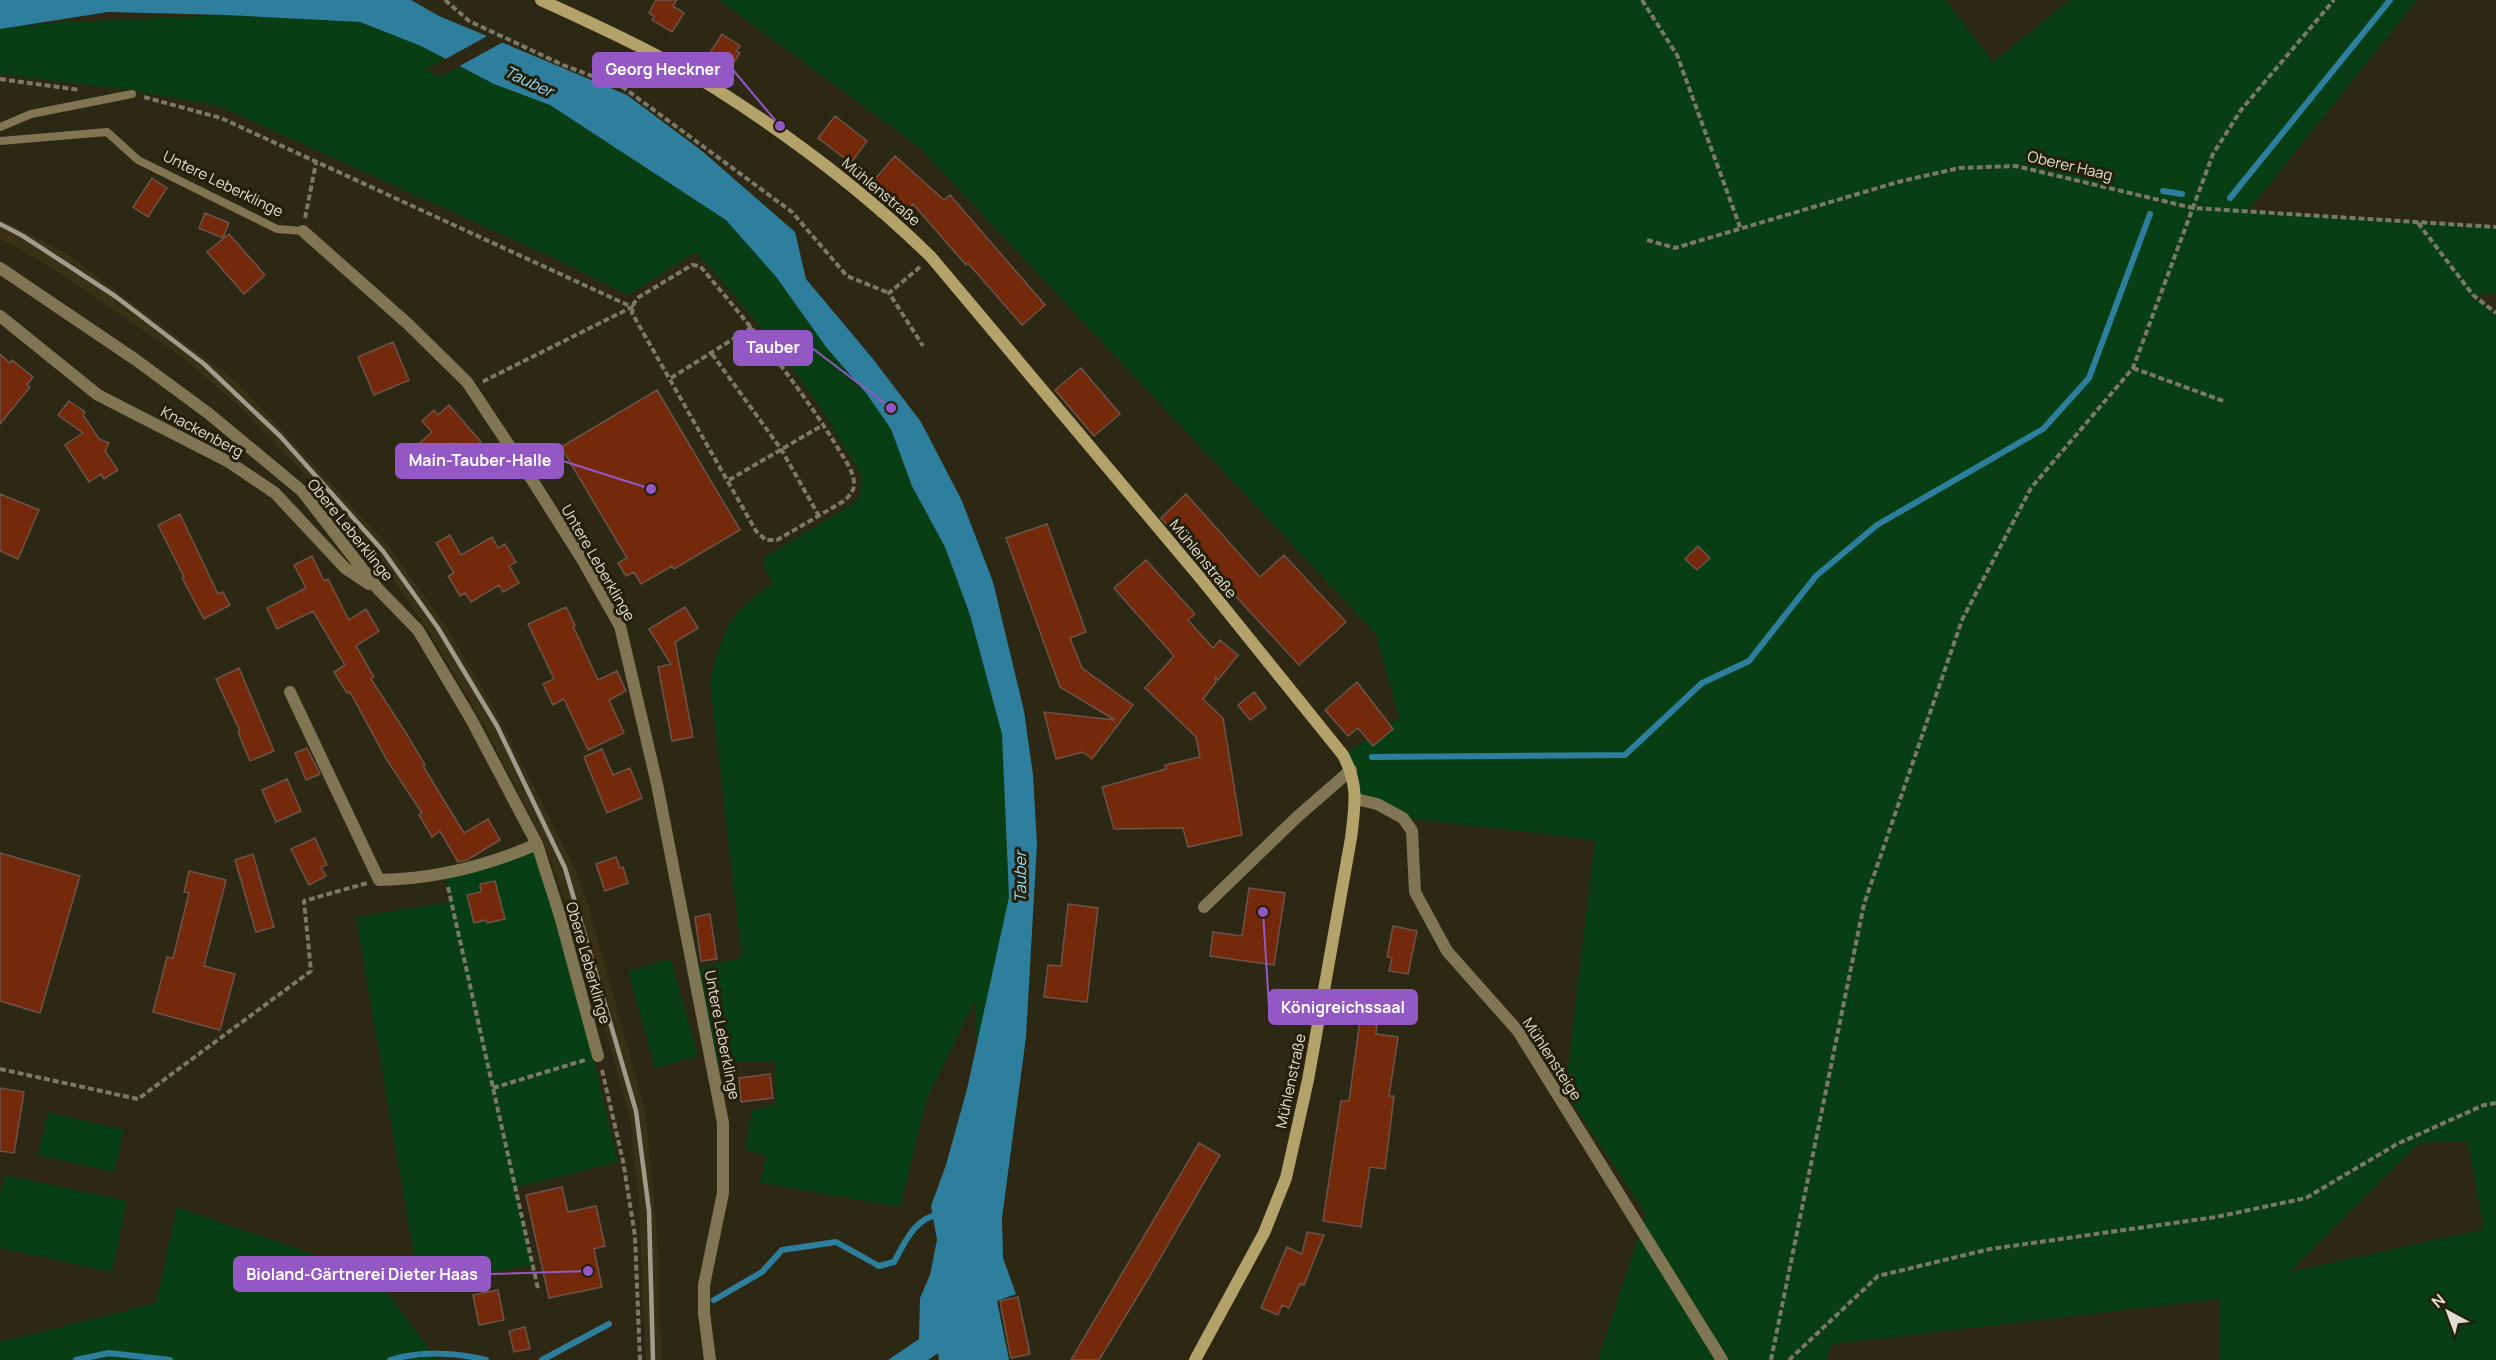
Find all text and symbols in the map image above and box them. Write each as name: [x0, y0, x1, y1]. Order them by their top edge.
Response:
callout: Georg Heckner: [593, 53, 733, 87]
text: Georg Heckner: [605, 58, 721, 80]
water label: Tauber: [501, 60, 559, 103]
street label: Untere Leberklinge: [160, 145, 287, 222]
street label: Oberer Haag: [2025, 146, 2115, 186]
street label: Mühlenstraße: [838, 153, 925, 231]
callout: Tauber: [734, 331, 812, 365]
text: Tauber: [746, 336, 800, 358]
street label: Knackenberg: [157, 401, 247, 462]
callout: Main-Tauber-Halle: [396, 444, 563, 478]
text: Main-Tauber-Halle: [409, 449, 552, 471]
street label: Obere Leberklinge: [303, 474, 398, 585]
street label: Untere Leberklinge: [556, 501, 640, 625]
street label: Mühlenstraße: [1165, 515, 1242, 603]
water label: Tauber: [1009, 849, 1031, 903]
street label: Obere Leberklinge: [561, 899, 616, 1027]
street label: Untere Leberklinge: [700, 968, 745, 1102]
callout: Königreichssaal: [1269, 990, 1417, 1024]
text: Königreichssaal: [1281, 996, 1405, 1018]
street label: Mühlensteige: [1518, 1013, 1587, 1104]
street label: Mühlenstraße: [1270, 1031, 1311, 1130]
callout: Bioland-Gärtnerei Dieter Haas: [234, 1257, 490, 1291]
text: Bioland-Gärtnerei Dieter Haas: [246, 1263, 478, 1285]
north arrow: [2418, 1282, 2478, 1342]
text: N: [2427, 1289, 2450, 1313]

